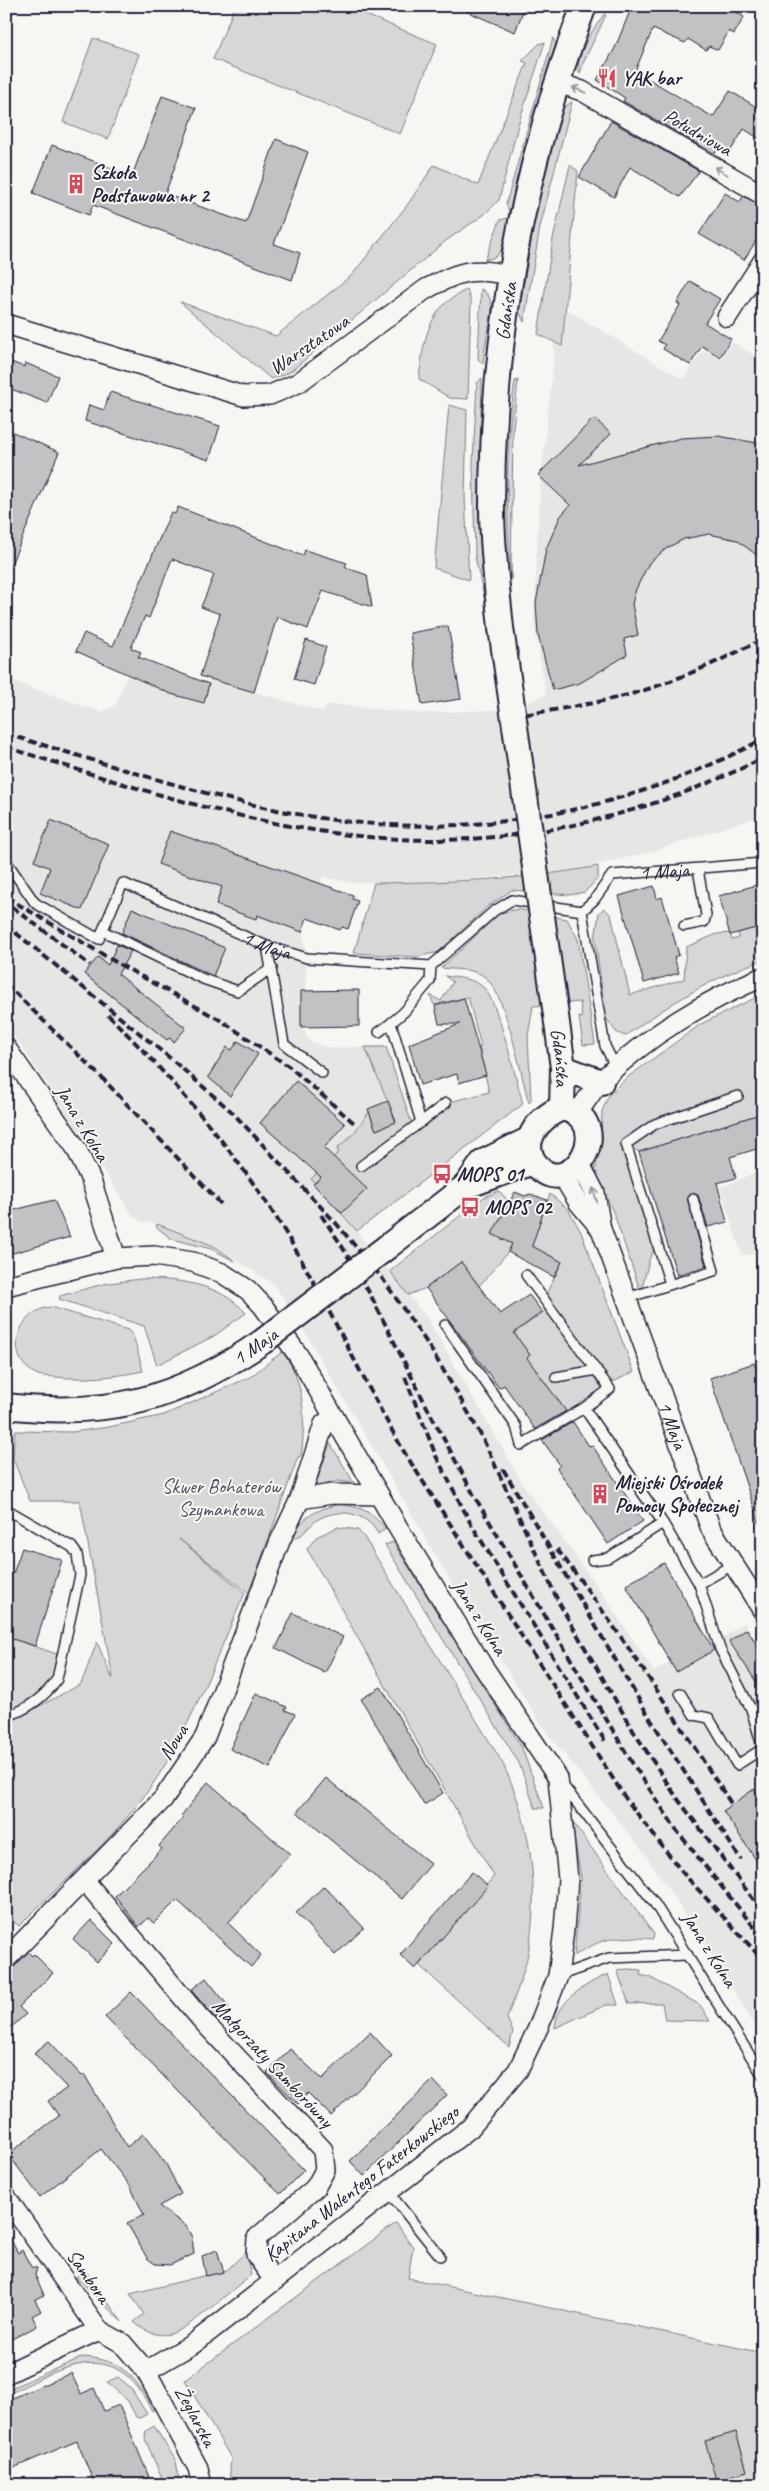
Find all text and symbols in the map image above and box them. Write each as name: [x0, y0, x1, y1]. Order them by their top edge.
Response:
place label: YAK bar: [622, 66, 684, 91]
restaurant icon: YAK bar: [596, 67, 618, 89]
one-way arrow: [572, 85, 587, 95]
street label: Południowa: [659, 103, 737, 162]
place label: Szkoła Podstawowa nr 2: [91, 160, 211, 208]
one-way arrow: [714, 165, 728, 175]
building icon: Szkoła Podstawowa nr 2: [65, 173, 87, 195]
street label: Gdańska: [490, 279, 523, 341]
street label: Warsztatowa: [265, 308, 355, 380]
street label: 1 Maja: [639, 857, 692, 886]
street label: 1 Maja: [239, 925, 295, 966]
street label: Gdańska: [545, 1027, 576, 1088]
street label: Jana z Kolna: [49, 1080, 116, 1167]
place label: MOPS 01: [457, 1162, 525, 1187]
bus stop icon: MOPS 01: [431, 1163, 453, 1185]
one-way arrow: [589, 1188, 599, 1204]
place label: MOPS 02: [485, 1195, 553, 1220]
bus stop icon: MOPS 02: [459, 1196, 481, 1218]
street label: 1 Maja: [228, 1321, 284, 1371]
street label: 1 Maja: [652, 1398, 693, 1454]
place label: Miejski Ośrodek Pomocy Społecznej: [615, 1470, 741, 1518]
park label: Skwer Bohaterów Szymankowa: [162, 1474, 282, 1522]
building icon: Miejski Ośrodek Pomocy Społecznej: [589, 1483, 611, 1505]
street label: Jana z Kolna: [446, 1574, 513, 1661]
street label: Nowa: [153, 1718, 195, 1765]
street label: Jana z Kolna: [676, 1906, 743, 1993]
street label: Małgorzaty Samborówny: [207, 1994, 340, 2134]
street label: Kapitana Walentego Faterkowskiego: [259, 2098, 465, 2267]
street label: Sambora: [61, 2244, 117, 2310]
street label: Żeglarska: [169, 2382, 223, 2452]

